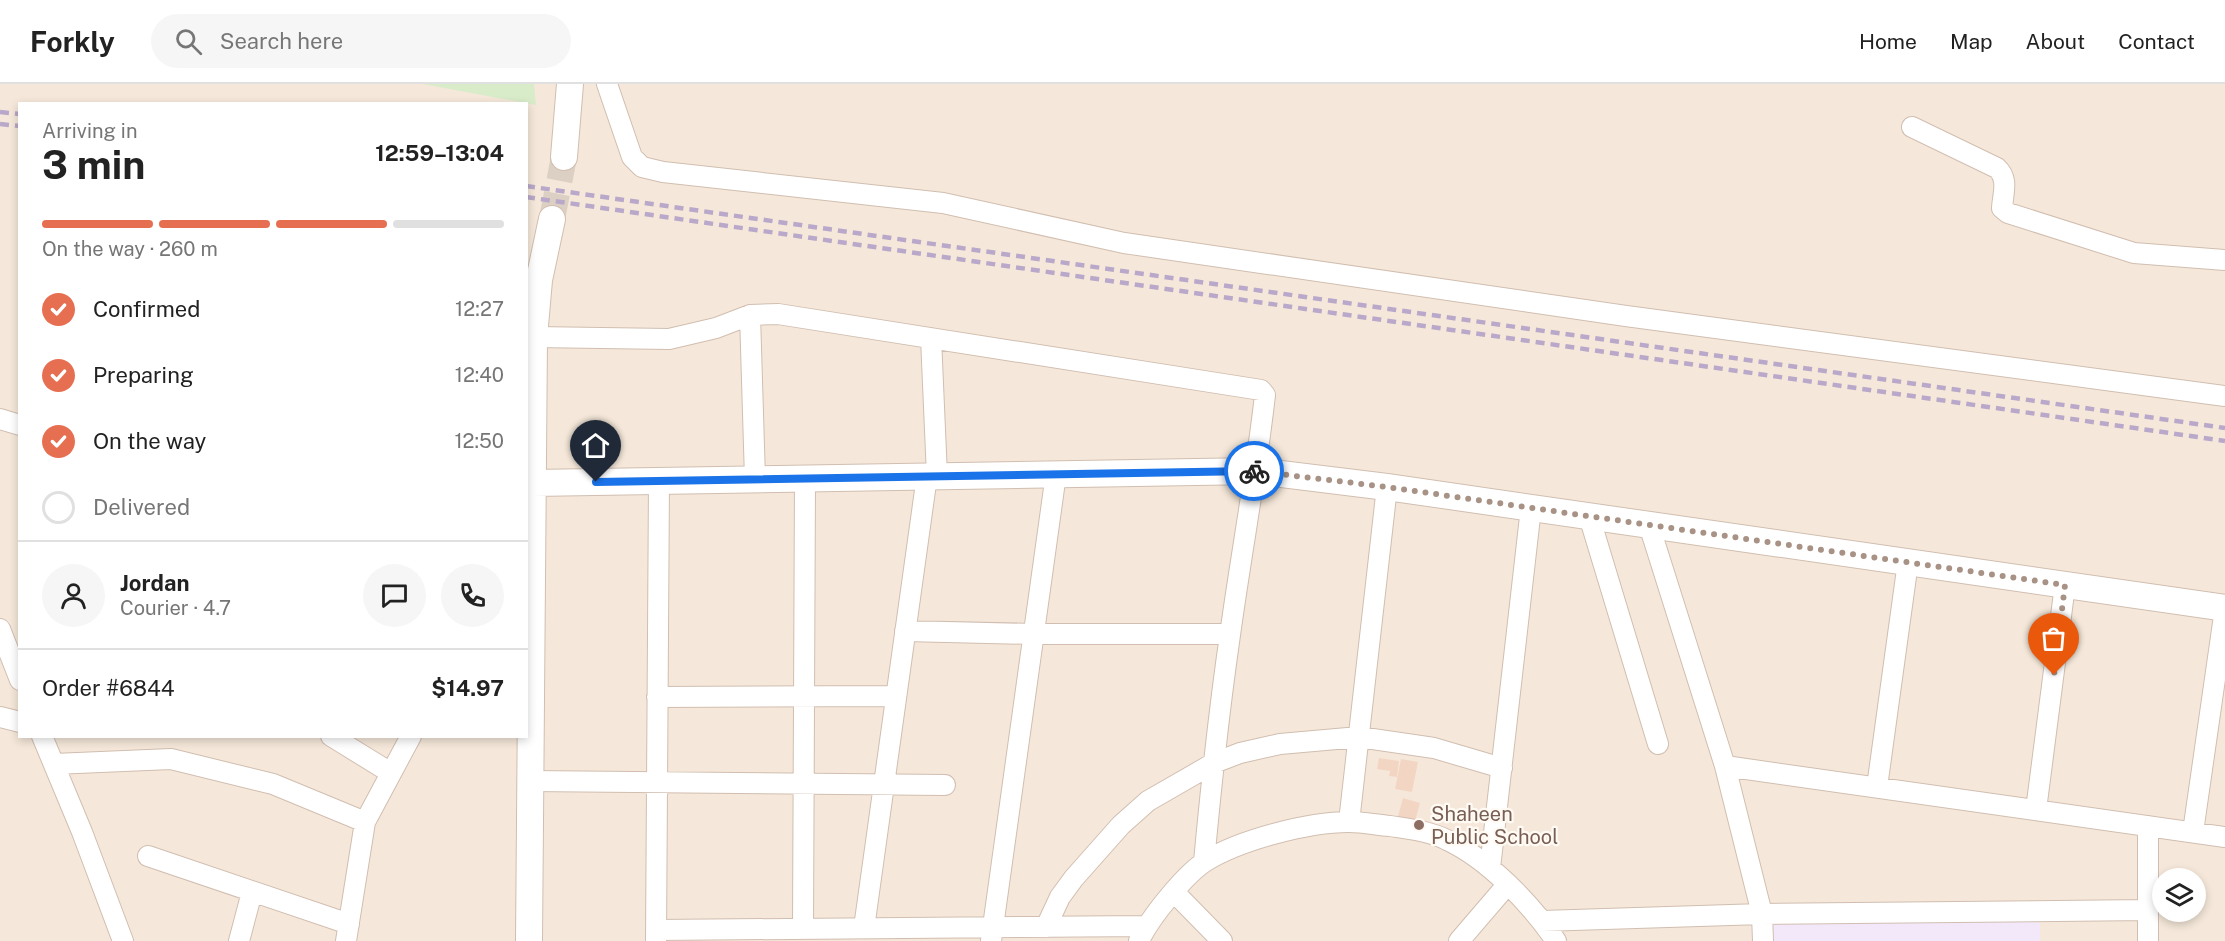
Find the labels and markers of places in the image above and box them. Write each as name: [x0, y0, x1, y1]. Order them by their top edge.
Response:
pin: [570, 420, 621, 482]
pin: [2028, 613, 2079, 675]
place label: Shaheen Public School: [1431, 802, 1558, 849]
marker: Shaheen Public School: [1412, 818, 1426, 832]

